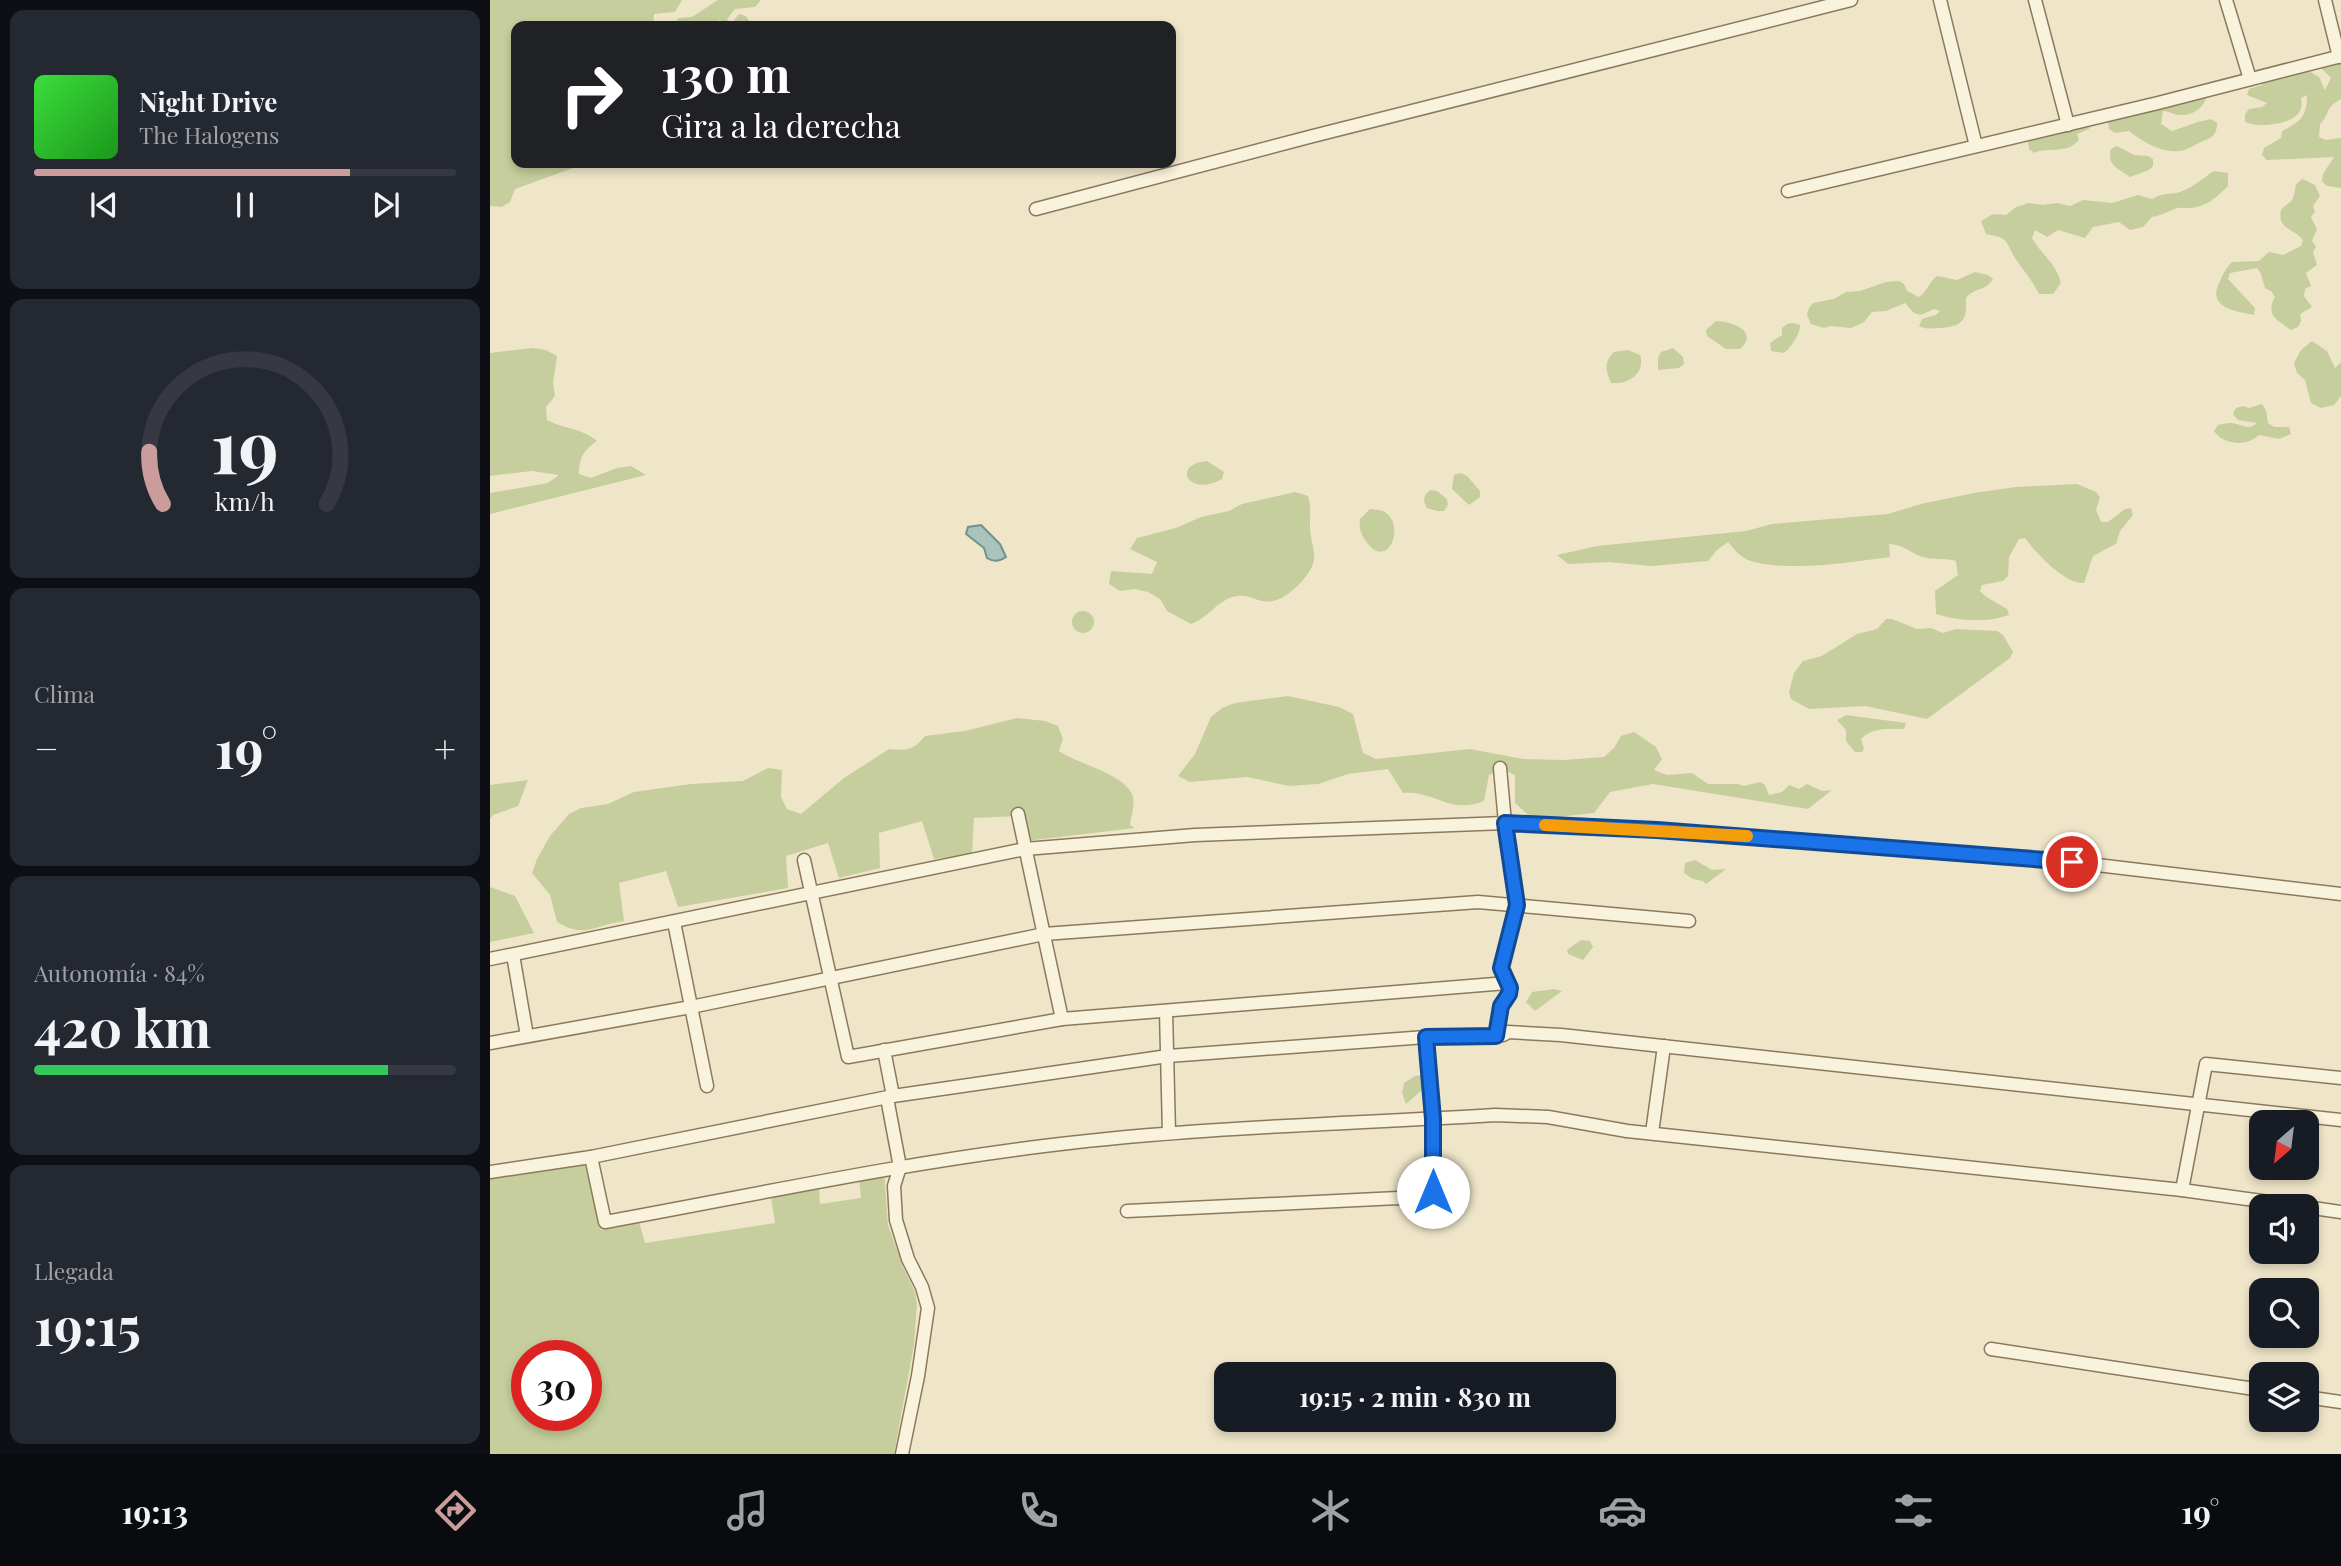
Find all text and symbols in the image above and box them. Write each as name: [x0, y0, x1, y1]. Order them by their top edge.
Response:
text: 130 m: [661, 40, 791, 105]
icon: right: [546, 49, 637, 140]
text: Night Drive: [139, 84, 277, 119]
text: Gira a la derecha: [661, 103, 901, 146]
text: The Halogens: [139, 119, 279, 150]
icon: previous: [85, 186, 123, 224]
icon: pause: [226, 186, 264, 224]
icon: next: [367, 186, 405, 224]
text: 19: [211, 396, 279, 493]
text: km/h: [215, 484, 275, 517]
text: Clima: [34, 678, 95, 709]
text: 19°: [215, 713, 278, 782]
text: −: [34, 722, 59, 773]
text: +: [434, 722, 456, 773]
pin: [2042, 832, 2102, 892]
icon: arrive: [2053, 843, 2091, 881]
text: Autonomía · 84%: [34, 957, 205, 988]
text: 420 km: [34, 992, 211, 1061]
north arrow: [2249, 1110, 2319, 1180]
map controls: [2249, 1110, 2319, 1432]
position arrow: [1396, 1155, 1470, 1229]
button: sound: [2249, 1194, 2319, 1264]
text: Llegada: [34, 1255, 114, 1286]
button: search: [2249, 1278, 2319, 1348]
text: 19:15: [34, 1290, 141, 1359]
speed limit sign: 30: [511, 1340, 602, 1431]
button: layers: [2249, 1362, 2319, 1432]
text: 19:15 · 2 min · 830 m: [1299, 1379, 1531, 1414]
icon: directions: [431, 1486, 480, 1535]
icon: music: [723, 1486, 772, 1535]
icon: phone: [1014, 1486, 1063, 1535]
icon: climate: [1306, 1486, 1355, 1535]
icon: car: [1598, 1486, 1647, 1535]
icon: filters: [1889, 1486, 1938, 1535]
text: 19:13: [121, 1489, 188, 1532]
text: 19°: [2181, 1489, 2220, 1532]

